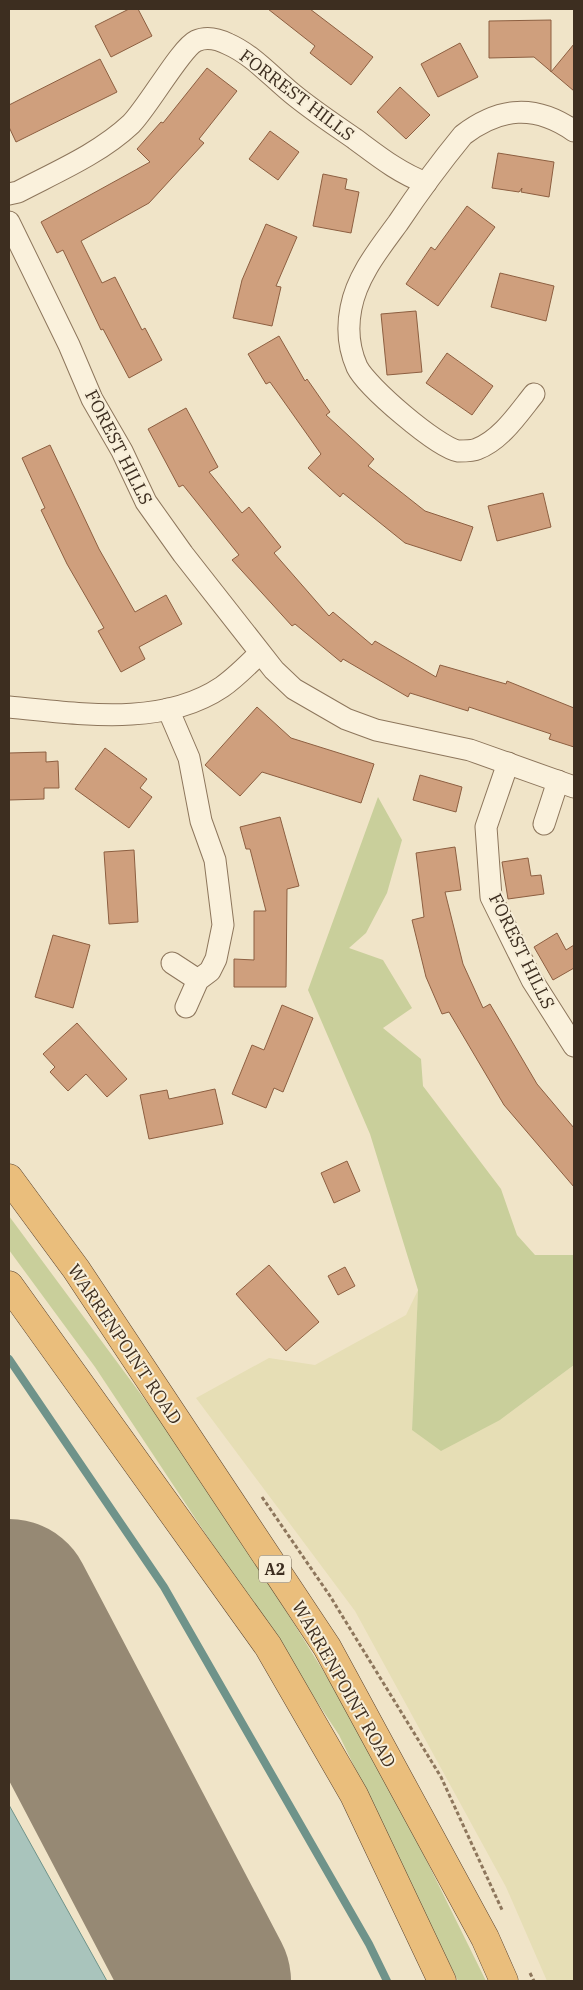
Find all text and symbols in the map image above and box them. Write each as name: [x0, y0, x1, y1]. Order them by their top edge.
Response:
street label: FORREST HILLS: [235, 44, 359, 146]
street label: FOREST HILLS: [80, 386, 158, 508]
street label: FOREST HILLS: [484, 889, 560, 1013]
street label: WARRENPOINT ROAD: [63, 1259, 187, 1429]
road number: A2: [259, 1556, 291, 1582]
street label: WARRENPOINT ROAD: [287, 1597, 401, 1771]

